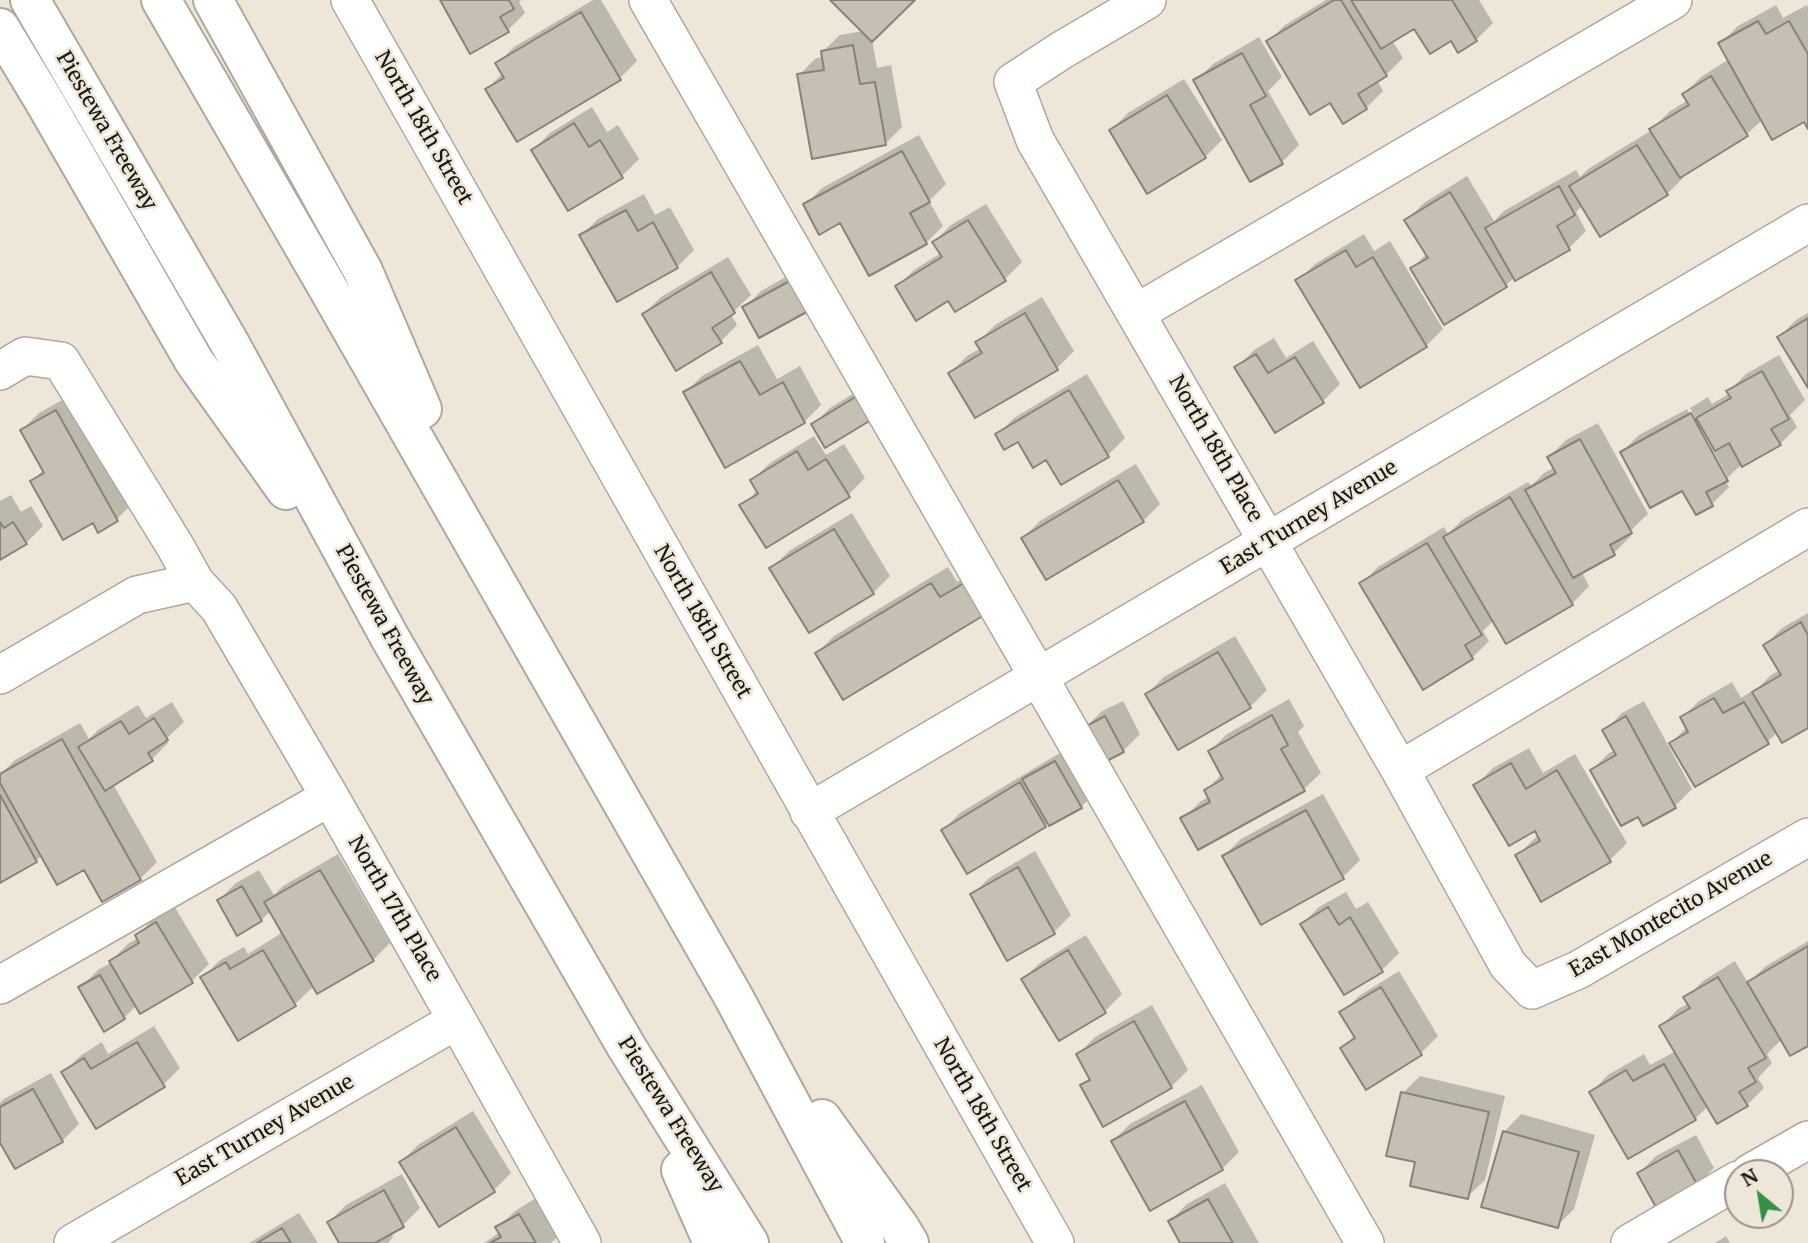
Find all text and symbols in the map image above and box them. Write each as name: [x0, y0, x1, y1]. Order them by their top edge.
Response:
street label: Piestewa Freeway: [50, 47, 162, 215]
street label: North 18th Street: [369, 47, 477, 209]
street label: North 18th Place: [1163, 371, 1267, 527]
street label: East Turney Avenue: [1216, 455, 1402, 581]
street label: Piestewa Freeway: [330, 541, 438, 709]
street label: North 18th Street: [648, 541, 756, 703]
street label: North 17th Place: [342, 832, 446, 986]
street label: East Montecito Avenue: [1565, 847, 1777, 983]
street label: Piestewa Freeway: [612, 1032, 728, 1198]
street label: North 18th Street: [928, 1034, 1036, 1196]
street label: East Turney Avenue: [171, 1070, 359, 1192]
north arrow: [1724, 1159, 1794, 1229]
text: N: [1737, 1163, 1762, 1192]

